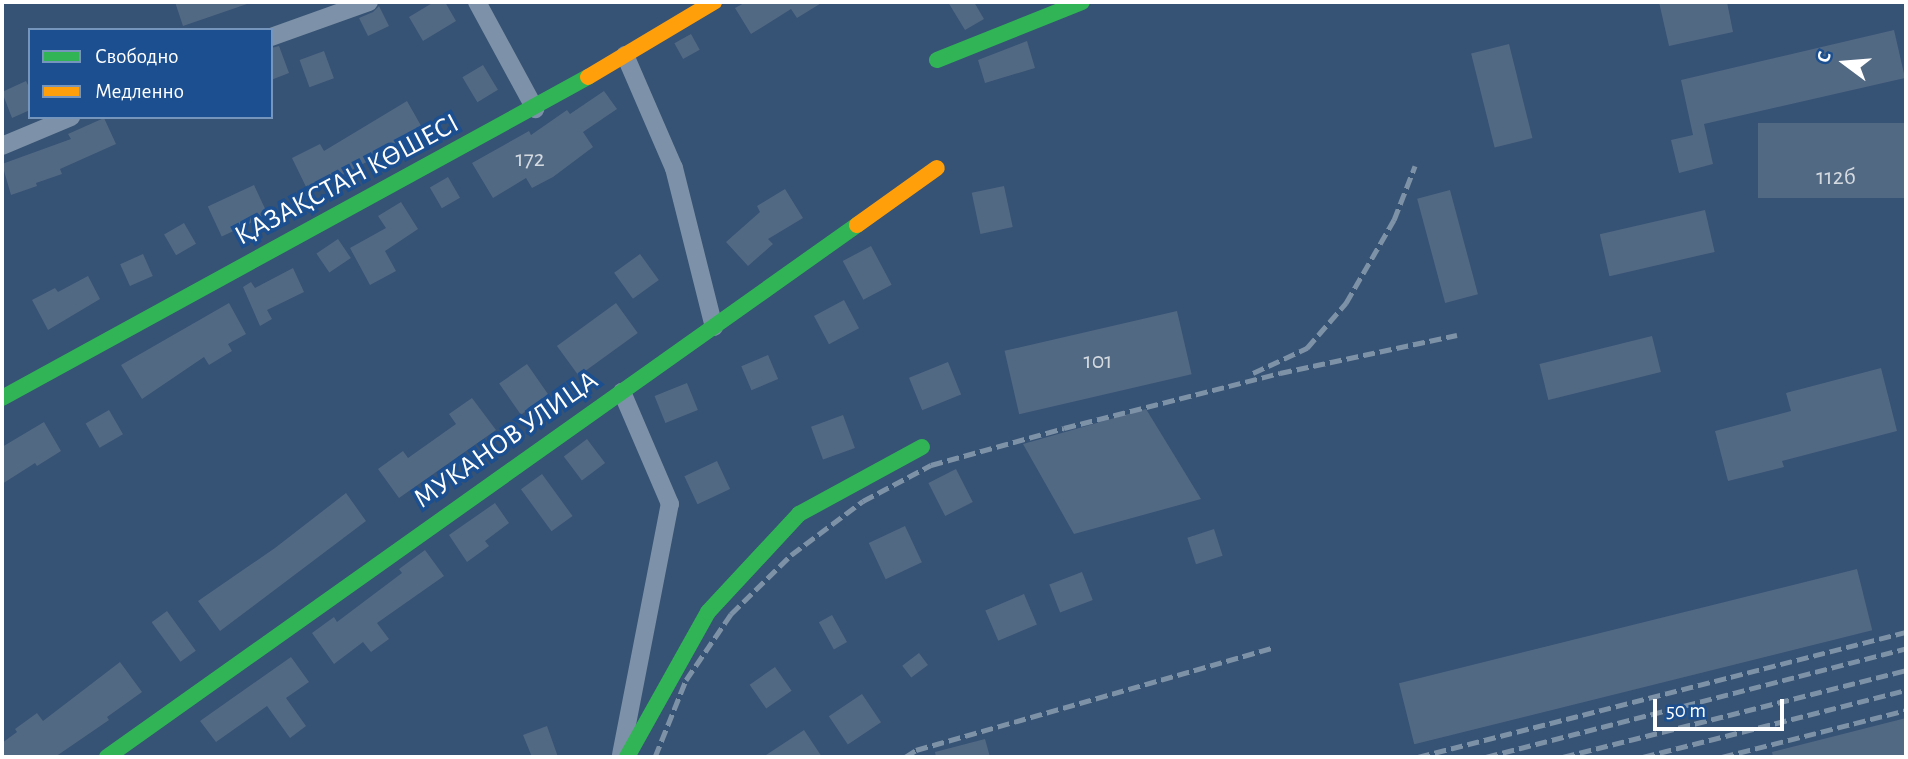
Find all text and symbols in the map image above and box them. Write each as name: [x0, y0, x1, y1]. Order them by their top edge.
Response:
legend: [28, 28, 273, 119]
north arrow: [1810, 28, 1880, 98]
text: Свободно: [95, 46, 179, 67]
text: С: [1814, 49, 1835, 65]
text: Медленно: [95, 81, 184, 102]
street label: ҚАЗАҚСТАН КӨШЕСІ: [229, 107, 465, 253]
house number: 172: [515, 146, 545, 174]
house number: 112б: [1816, 164, 1856, 192]
house number: 101: [1083, 348, 1113, 376]
street label: МУКАНОВ УЛИЦА: [407, 364, 605, 516]
scale bar: [1656, 686, 1787, 730]
text: 50 m: [1666, 700, 1706, 721]

